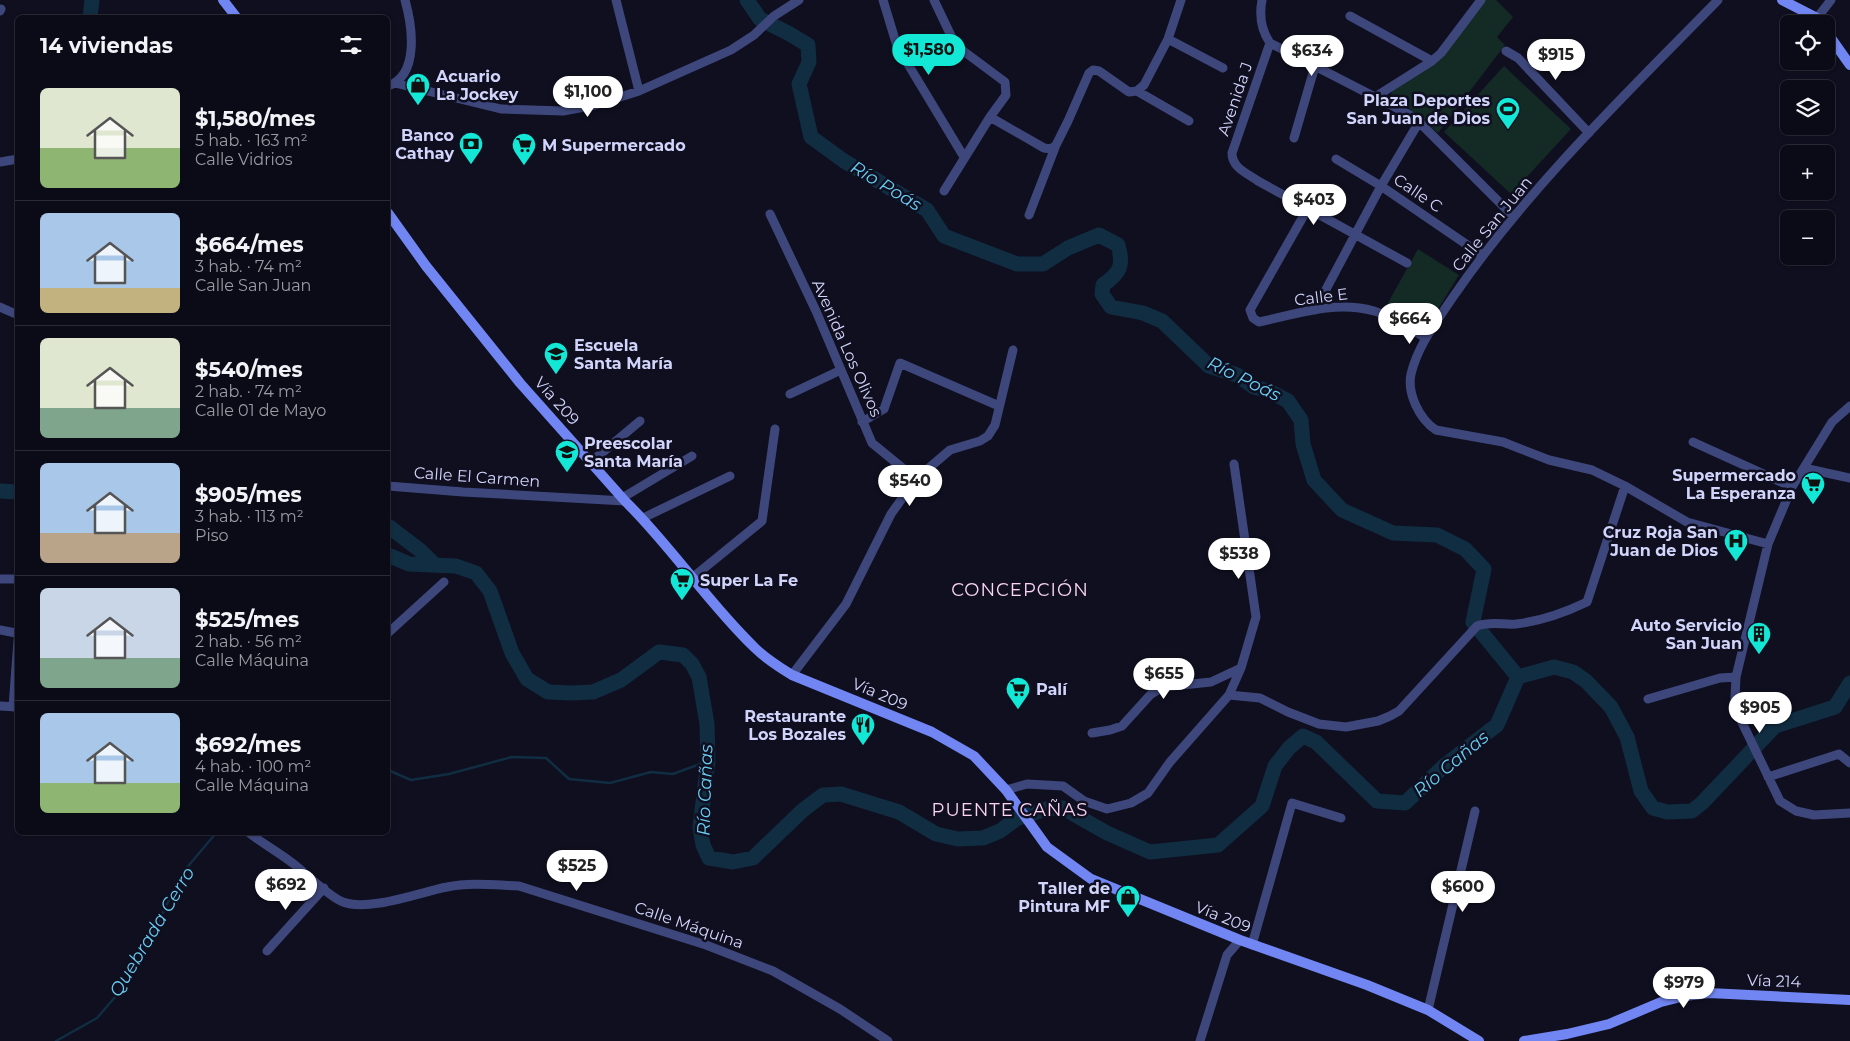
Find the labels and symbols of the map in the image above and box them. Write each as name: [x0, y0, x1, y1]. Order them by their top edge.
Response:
pin: $1,580: [888, 34, 970, 76]
pin: $634: [1282, 34, 1342, 77]
pin: $915: [1526, 38, 1586, 81]
street label: Avenida J: [1214, 60, 1256, 138]
place label: Acuario La Jockey: [435, 67, 519, 104]
shop icon: Acuario La Jockey: [405, 72, 431, 106]
pin: $1,100: [547, 76, 629, 118]
place label: Plaza Deportes San Juan de Dios: [1346, 91, 1490, 128]
sports icon: Plaza Deportes San Juan de Dios: [1495, 96, 1521, 130]
place label: Banco Cathay: [395, 126, 454, 163]
bank icon: Banco Cathay: [458, 131, 484, 165]
supermarket icon: M Supermercado: [511, 132, 537, 166]
place label: M Supermercado: [542, 136, 686, 155]
water label: Río Poás: [847, 156, 926, 216]
street label: Calle C: [1390, 170, 1446, 216]
street label: Calle San Juan: [1448, 173, 1536, 275]
pin: $403: [1284, 184, 1344, 226]
street label: Avenida Los Olivos: [808, 276, 886, 420]
street label: Calle E: [1293, 284, 1349, 310]
pin: $664: [1380, 302, 1440, 345]
place label: Escuela Santa María: [574, 336, 673, 373]
school or university icon: Escuela Santa María: [543, 341, 569, 375]
water label: Río Poás: [1204, 352, 1284, 406]
street label: Vía 209: [530, 373, 584, 429]
place label: Preescolar Santa María: [584, 434, 683, 471]
school or university icon: Preescolar Santa María: [554, 439, 580, 473]
street label: Calle El Carmen: [413, 463, 541, 491]
pin: $540: [880, 464, 940, 507]
place label: Supermercado La Esperanza: [1672, 466, 1796, 503]
supermarket icon: Supermercado La Esperanza: [1800, 471, 1826, 505]
place label: Cruz Roja San Juan de Dios: [1603, 523, 1719, 560]
hospital icon: Cruz Roja San Juan de Dios: [1723, 528, 1749, 562]
pin: $538: [1209, 538, 1269, 580]
supermarket icon: Super La Fe: [669, 567, 695, 601]
place label: Super La Fe: [700, 571, 798, 590]
district label: CONCEPCIÓN: [951, 579, 1089, 601]
place label: Auto Servicio San Juan: [1630, 616, 1742, 653]
building icon: Auto Servicio San Juan: [1746, 621, 1772, 655]
pin: $655: [1134, 658, 1194, 700]
street label: Vía 209: [849, 674, 911, 714]
supermarket icon: Palí: [1005, 676, 1031, 710]
place label: Palí: [1036, 680, 1068, 699]
pin: $905: [1730, 692, 1790, 734]
place label: Restaurante Los Bozales: [744, 707, 846, 744]
restaurant icon: Restaurante Los Bozales: [850, 712, 876, 746]
water label: Río Cañas: [1409, 726, 1493, 802]
water label: Río Cañas: [692, 744, 718, 836]
district label: PUENTE CAÑAS: [932, 799, 1088, 821]
pin: $525: [547, 850, 607, 892]
water label: Quebrada Cerro: [105, 863, 199, 1001]
pin: $692: [256, 868, 316, 911]
pin: $600: [1433, 870, 1493, 913]
place label: Taller de Pintura MF: [1018, 879, 1110, 916]
shop icon: Taller de Pintura MF: [1115, 884, 1141, 918]
street label: Calle Máquina: [632, 897, 746, 953]
street label: Vía 209: [1192, 897, 1254, 937]
pin: $979: [1654, 966, 1714, 1009]
street label: Vía 214: [1747, 971, 1802, 991]

